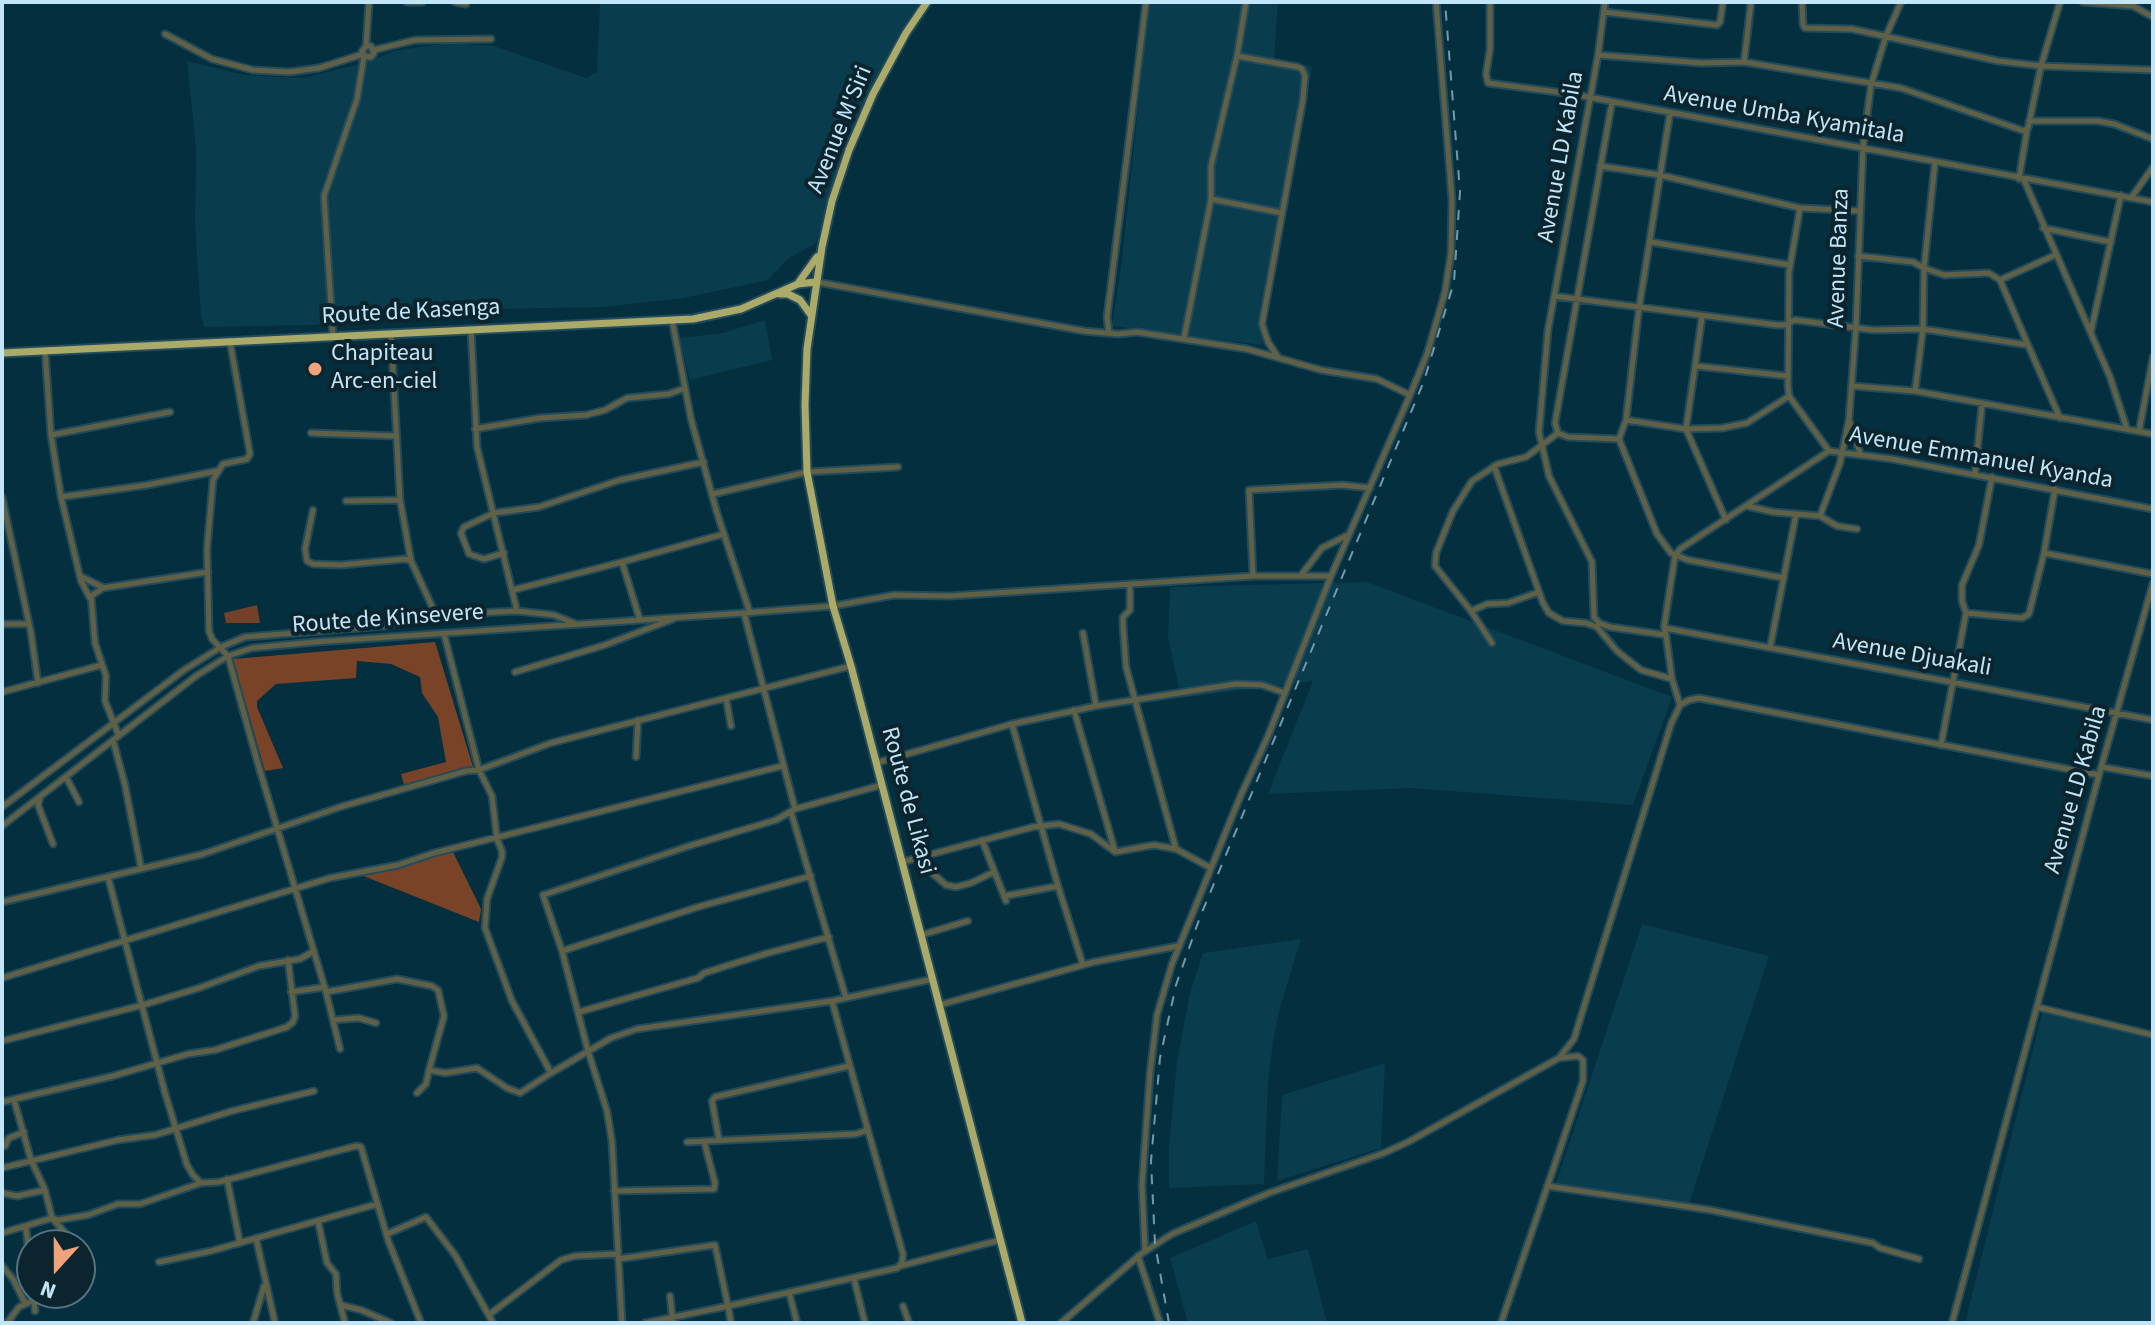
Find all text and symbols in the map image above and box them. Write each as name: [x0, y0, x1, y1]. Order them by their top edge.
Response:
street label: Avenue M'Siri: [802, 62, 880, 198]
street label: Avenue LD Kabila: [1533, 69, 1591, 245]
street label: Avenue Umba Kyamitala: [1661, 81, 1907, 151]
street label: Avenue Banza: [1823, 188, 1857, 328]
street label: Route de Kasenga: [321, 294, 501, 332]
place label: Chapiteau Arc-en-ciel: [331, 341, 437, 397]
marker: Chapiteau Arc-en-ciel: [306, 360, 324, 378]
street label: Avenue Emmanuel Kyanda: [1847, 422, 2115, 496]
street label: Route de Kinsevere: [291, 599, 485, 641]
street label: Avenue Djuakali: [1831, 628, 1993, 684]
street label: Avenue LD Kabila: [2039, 703, 2115, 877]
street label: Route de Likasi: [874, 724, 940, 878]
north arrow: [16, 1229, 96, 1309]
text: N: [36, 1272, 61, 1307]

